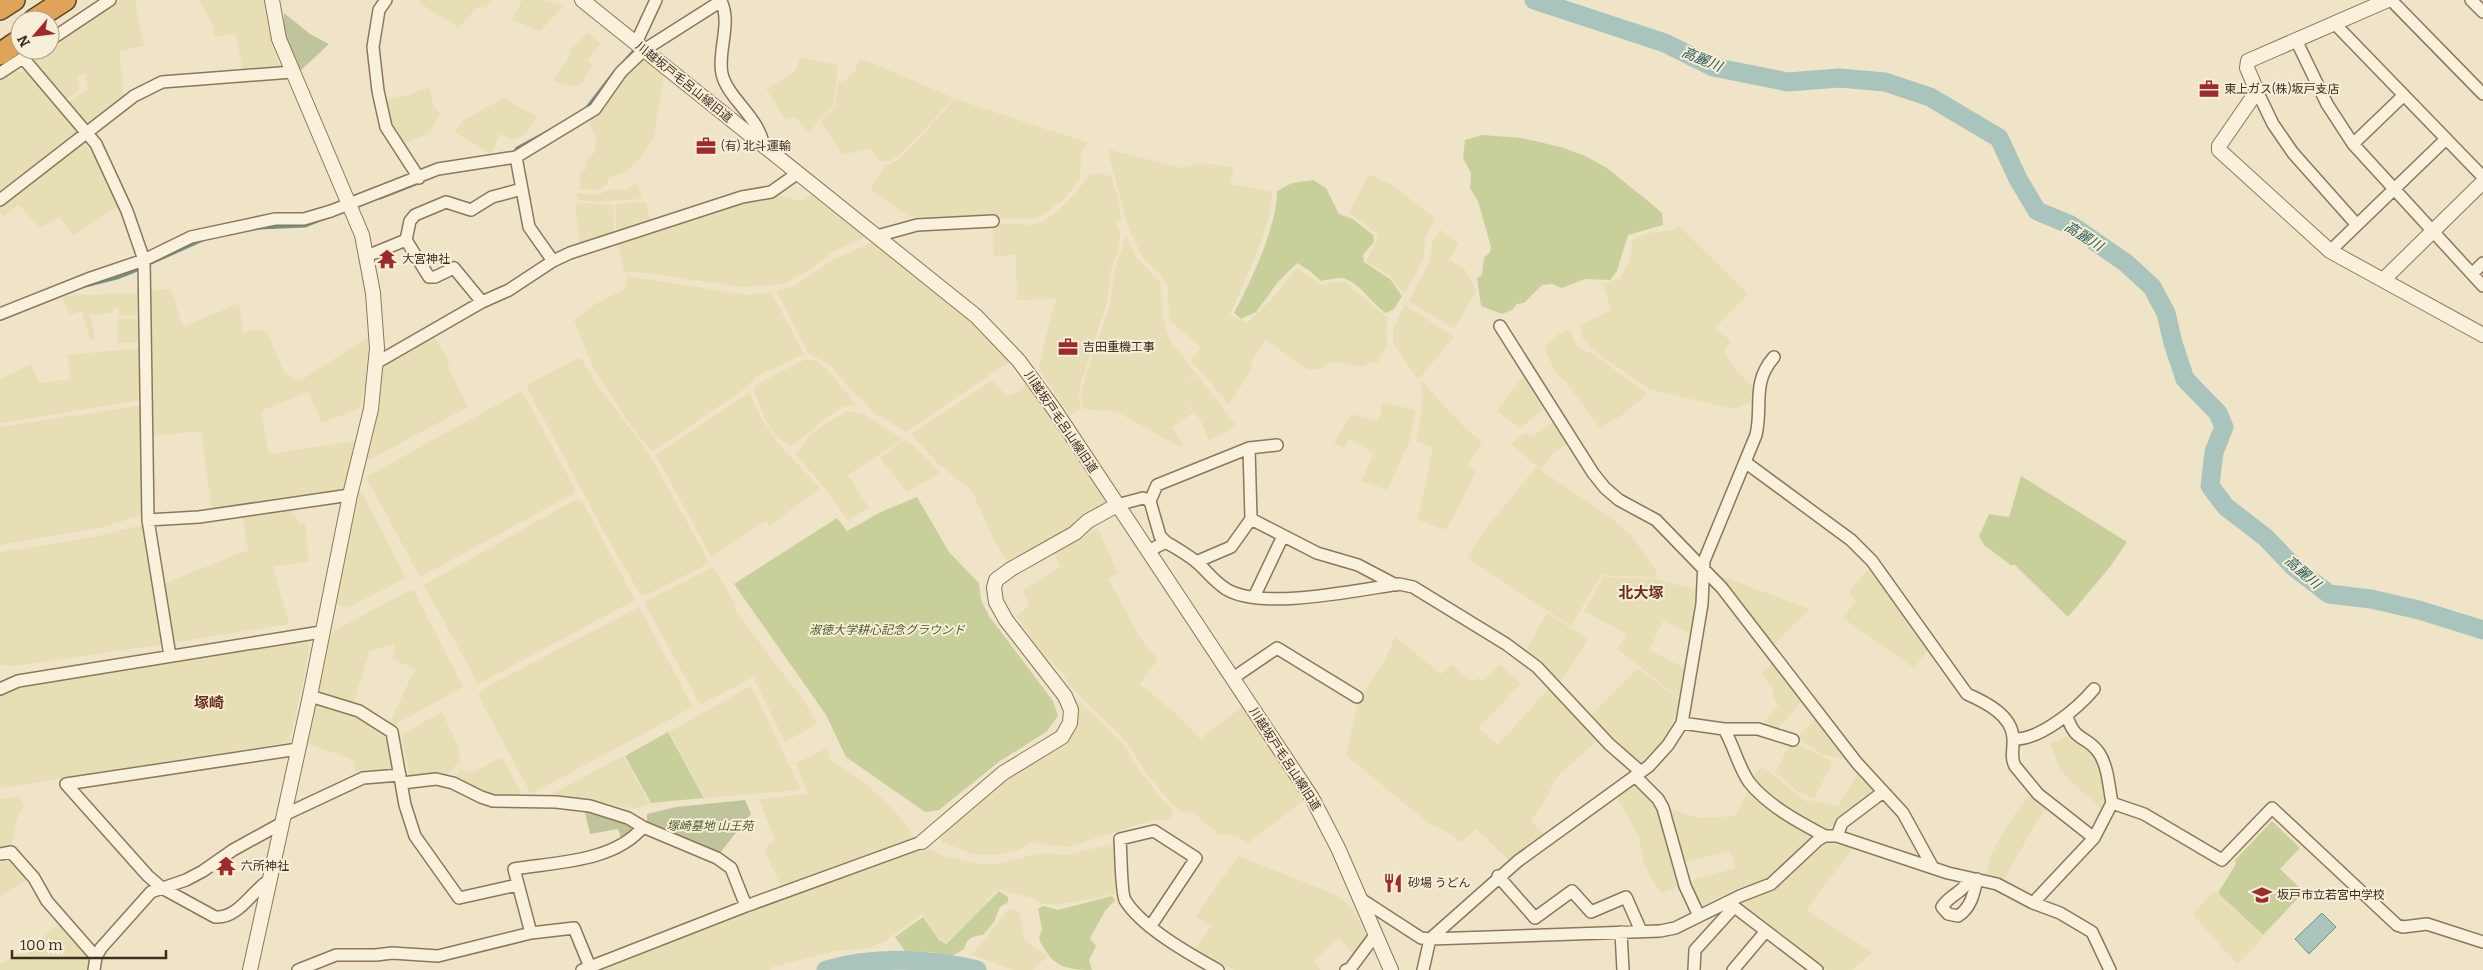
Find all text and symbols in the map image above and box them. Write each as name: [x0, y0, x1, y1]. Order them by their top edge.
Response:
north arrow: [10, 10, 60, 60]
text: N: [14, 32, 34, 50]
street label: 川越坂戸毛呂山線旧道: [633, 39, 735, 125]
water label: 高麗川: [1679, 43, 1726, 76]
office icon: 東上ガス(株)坂戸支店: [2198, 78, 2220, 100]
place label: 東上ガス(株)坂戸支店: [2224, 81, 2339, 96]
office icon: (有) 北斗運輸: [695, 135, 717, 157]
place label: (有) 北斗運輸: [721, 138, 791, 153]
water label: 高麗川: [2061, 218, 2108, 256]
temple icon: 大宮神社: [376, 248, 398, 270]
place label: 大宮神社: [402, 252, 450, 266]
office icon: 吉田重機工事: [1057, 336, 1079, 358]
place label: 吉田重機工事: [1083, 340, 1155, 354]
street label: 川越坂戸毛呂山線旧道: [1022, 368, 1100, 476]
water label: 高麗川: [2281, 552, 2326, 594]
district label: 北大塚: [1618, 584, 1664, 602]
park label: 淑徳大学耕心記念グラウンド: [809, 623, 966, 637]
district label: 塚崎: [194, 694, 224, 712]
street label: 川越坂戸毛呂山線旧道: [1246, 705, 1324, 813]
park label: 塚崎墓地 山王苑: [667, 819, 755, 833]
temple icon: 六所神社: [215, 855, 237, 877]
place label: 六所神社: [241, 859, 289, 873]
restaurant icon: 砂場 うどん: [1382, 872, 1404, 894]
place label: 砂場 うどん: [1408, 876, 1470, 890]
school or university icon: 坂戸市立若宮中学校: [2251, 884, 2273, 906]
place label: 坂戸市立若宮中学校: [2277, 888, 2385, 902]
scale bar: [12, 928, 166, 960]
text: 100 m: [20, 936, 63, 954]

